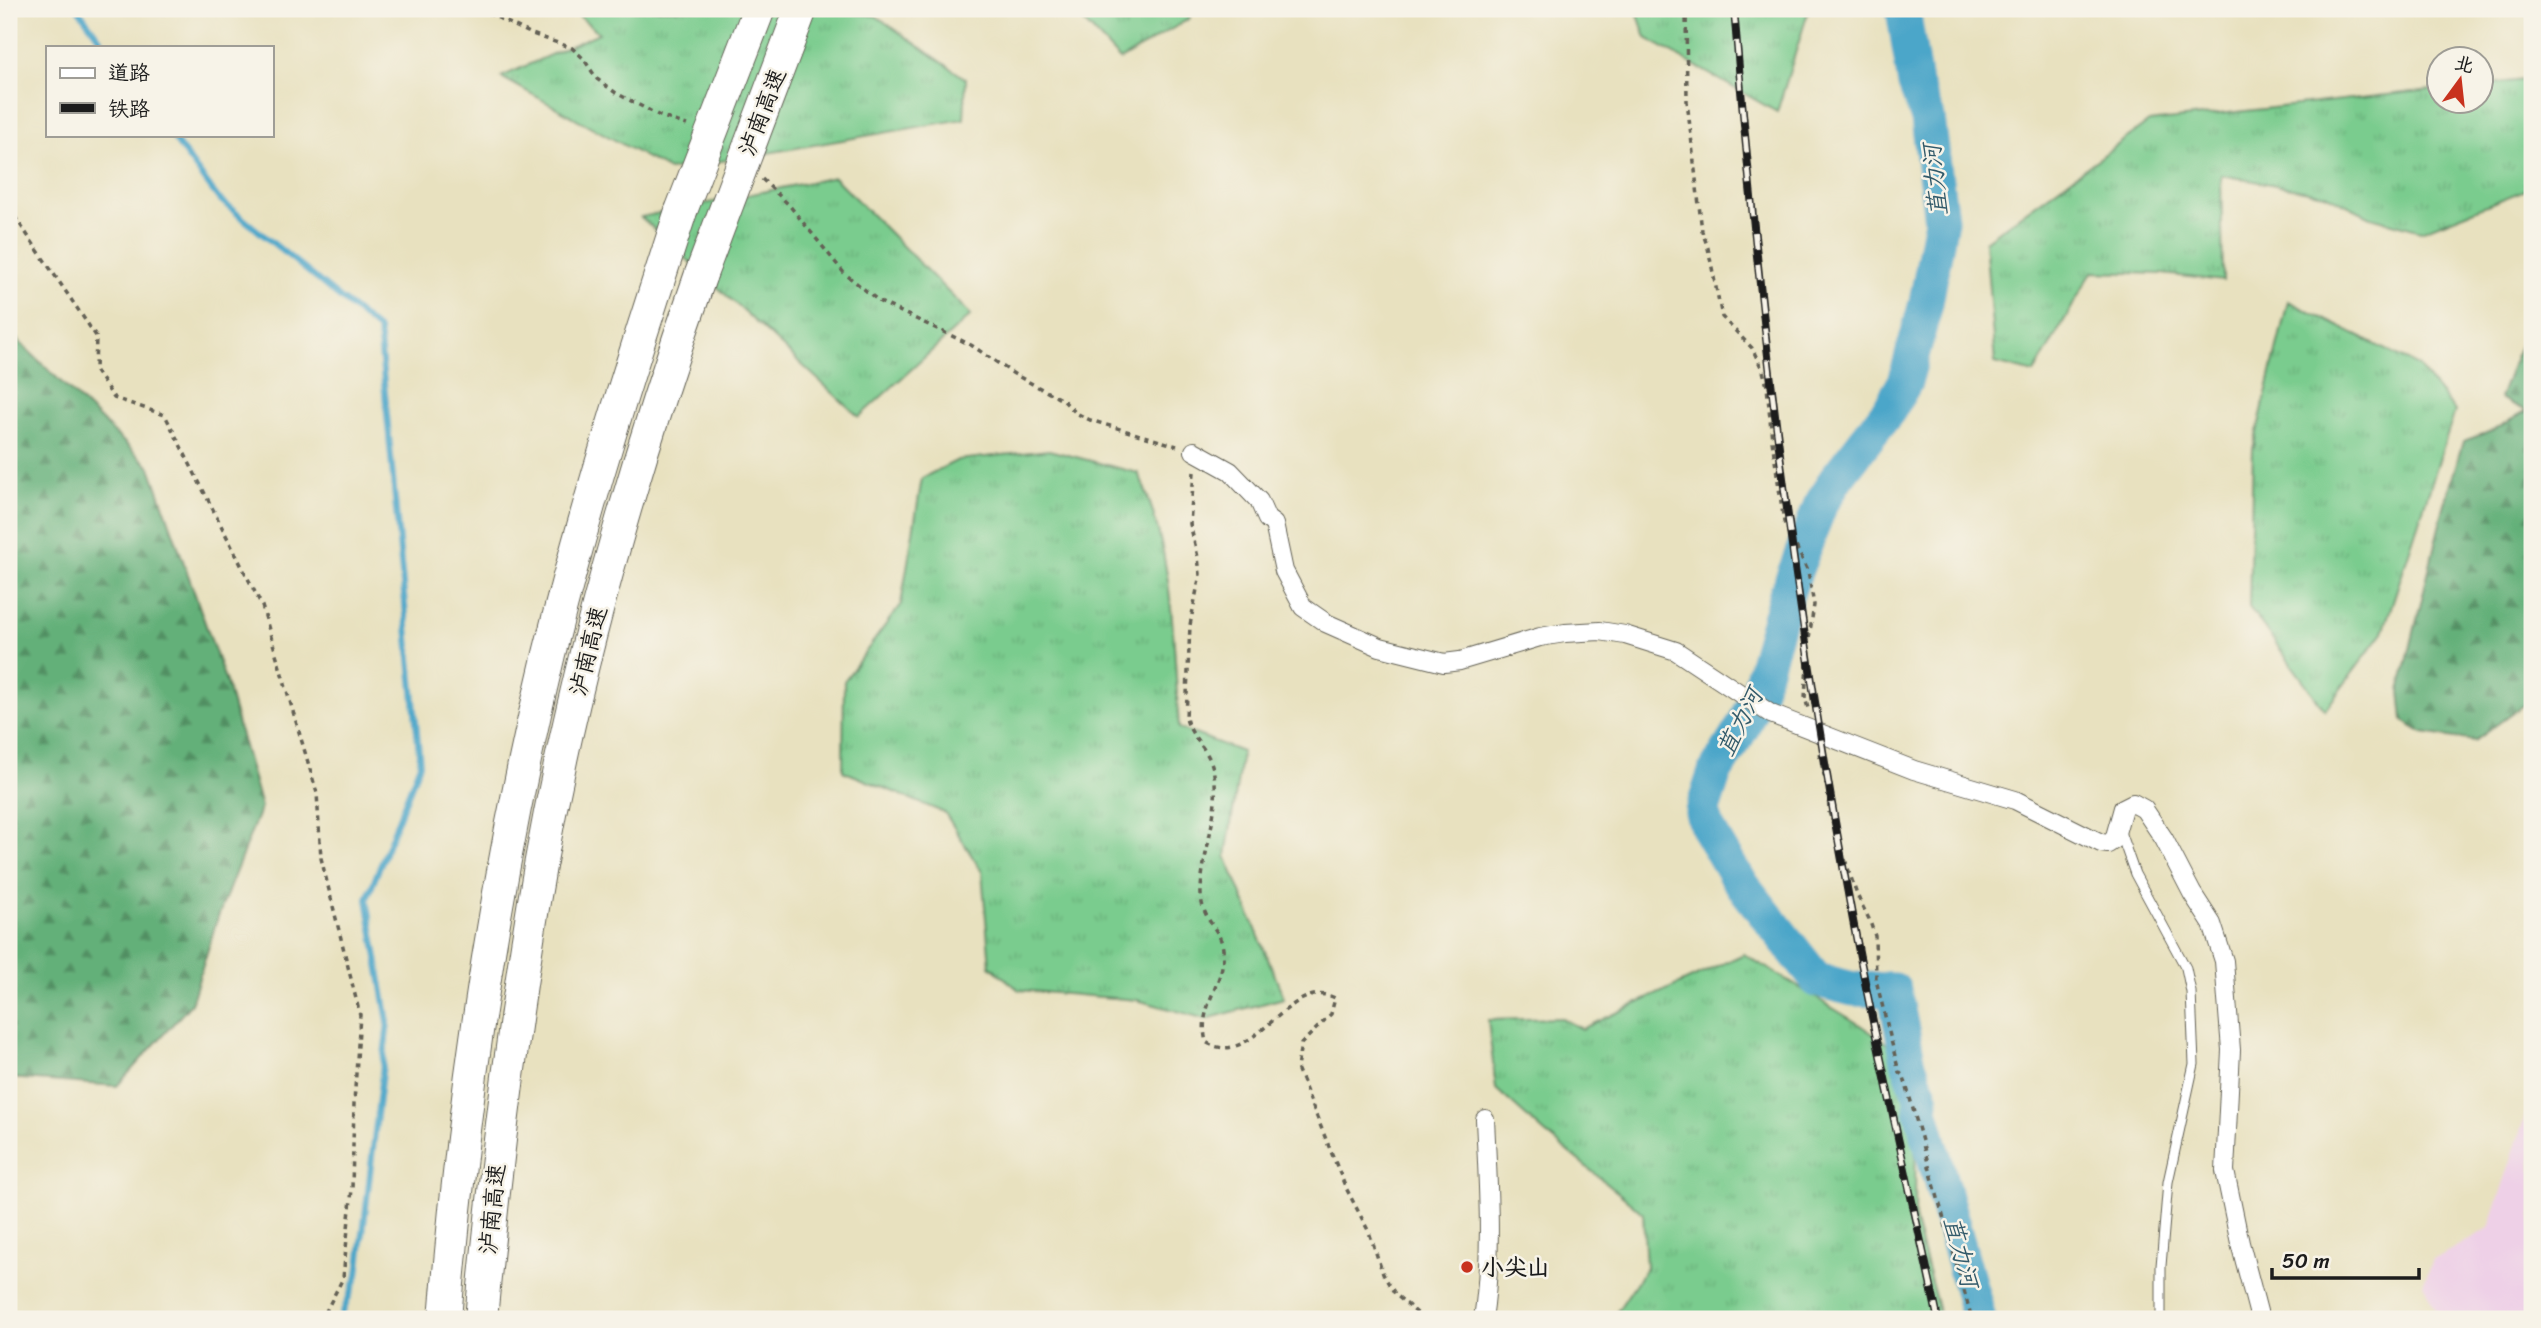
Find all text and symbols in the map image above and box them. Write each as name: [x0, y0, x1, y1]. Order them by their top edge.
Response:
legend: [46, 46, 273, 136]
north arrow: [2426, 46, 2496, 116]
text: 北: [2451, 46, 2478, 82]
text: 道路: [108, 54, 150, 92]
street label: 泸南高速: [727, 62, 798, 162]
text: 铁路: [108, 90, 150, 128]
water label: 苴力河: [1910, 138, 1960, 218]
street label: 泸南高速: [557, 602, 620, 701]
water label: 苴力河: [1705, 677, 1777, 764]
street label: 泸南高速: [467, 1161, 518, 1257]
water label: 苴力河: [1931, 1212, 1992, 1296]
scale bar: [2272, 1237, 2418, 1281]
text: 50 m: [2282, 1242, 2330, 1280]
place label: 小尖山: [1481, 1247, 1550, 1288]
marker: 小尖山: [1459, 1259, 1475, 1275]

